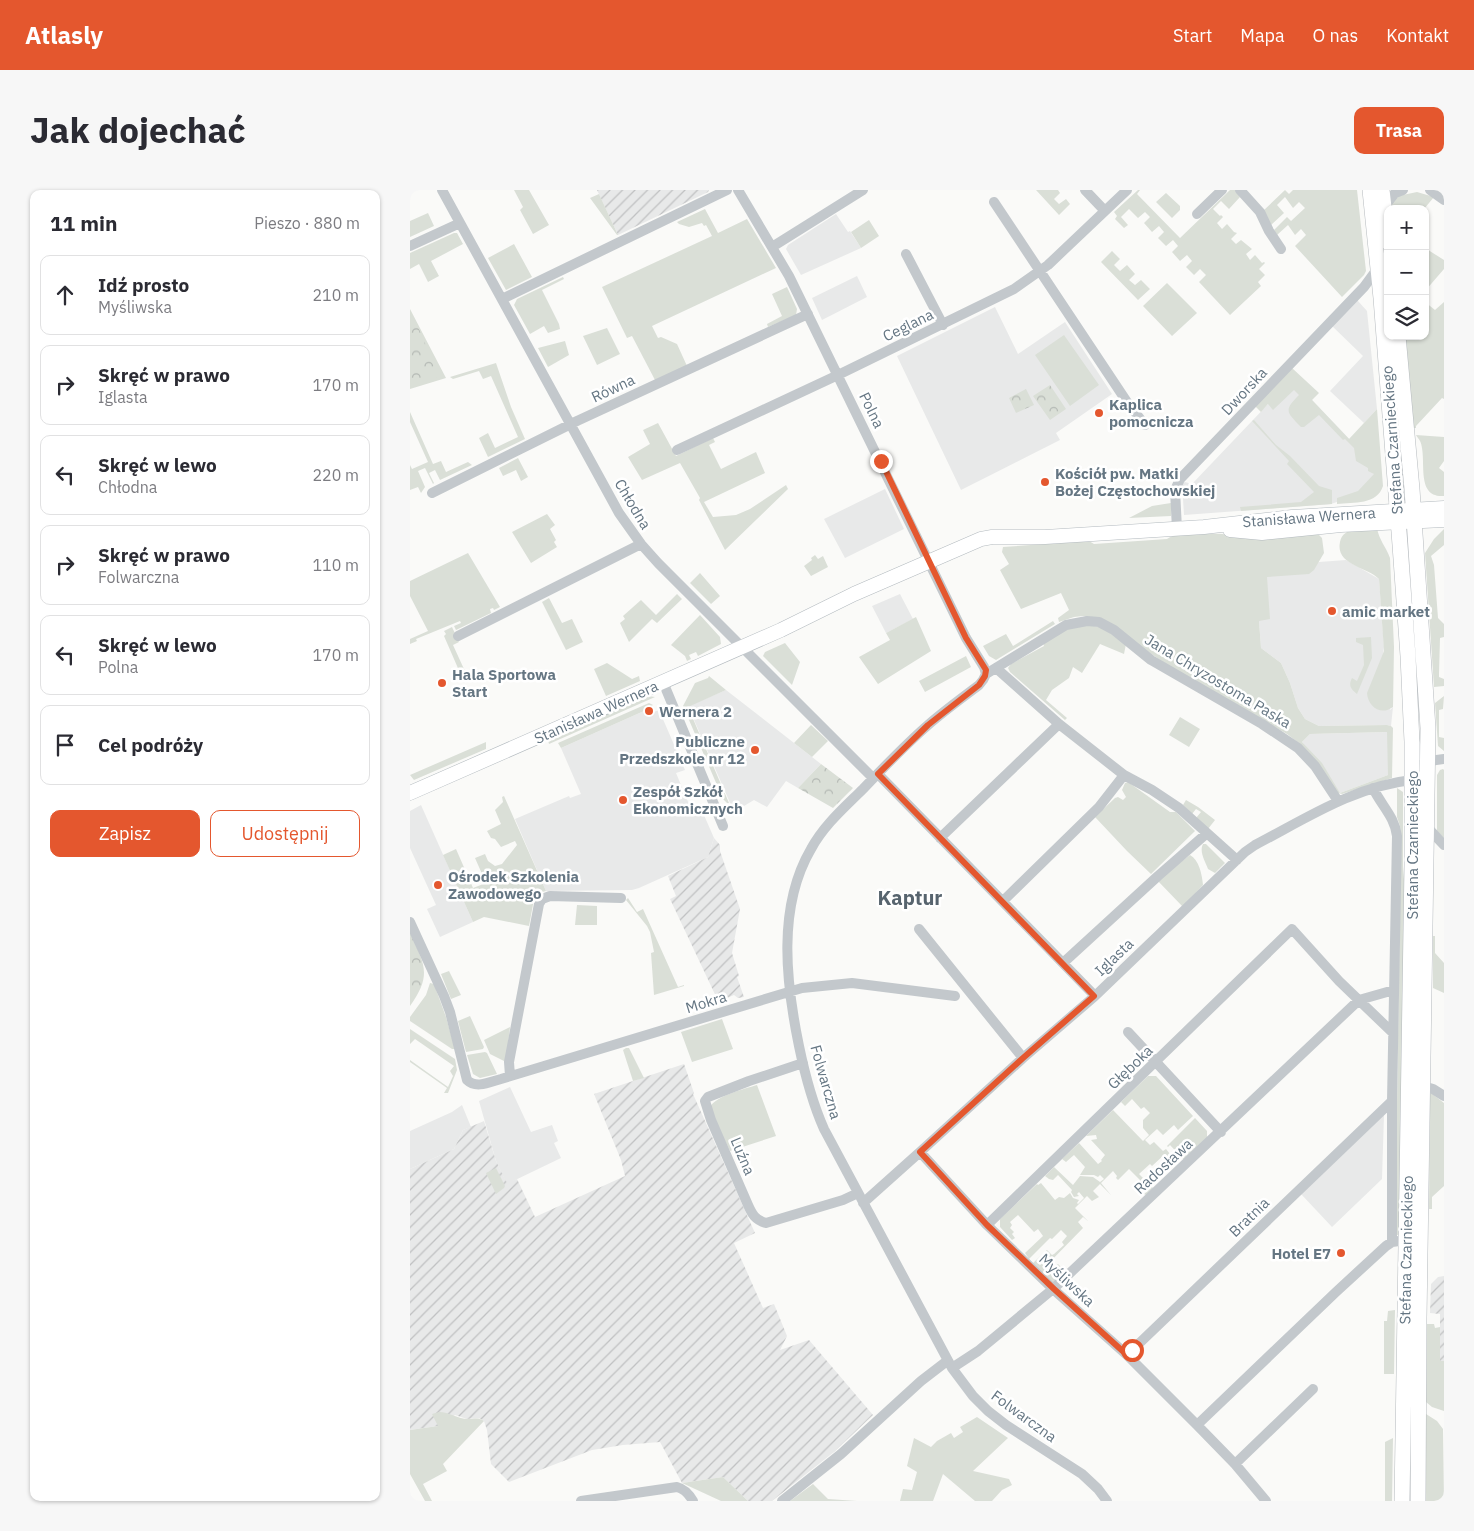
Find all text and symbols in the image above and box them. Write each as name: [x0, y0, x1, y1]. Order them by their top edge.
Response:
text: Atlasly: [25, 19, 103, 51]
text: Start: [1173, 24, 1212, 47]
text: Mapa: [1240, 24, 1285, 47]
text: O nas: [1313, 24, 1358, 47]
text: Kontakt: [1386, 24, 1449, 47]
text: Jak dojechać: [30, 107, 246, 153]
button: Trasa: [1354, 107, 1444, 154]
map controls: [1384, 205, 1429, 340]
button: +: [1384, 205, 1429, 250]
text: 11 min: [50, 209, 117, 237]
text: Pieszo · 880 m: [254, 213, 360, 233]
button: −: [1384, 250, 1429, 295]
text: Idź prosto: [98, 273, 189, 297]
icon: ahead: [51, 281, 79, 309]
text: 210 m: [312, 285, 359, 305]
button: layers: [1384, 295, 1429, 340]
text: Myśliwska: [98, 297, 172, 317]
street label: Ceglana: [880, 305, 936, 345]
text: Skręć w prawo: [98, 363, 230, 387]
street label: Dworska: [1217, 363, 1271, 419]
street label: Stefana Czarnieckiego: [1377, 365, 1407, 515]
street label: Równa: [588, 370, 638, 406]
icon: right: [51, 371, 79, 399]
text: 170 m: [312, 375, 359, 395]
text: Iglasta: [98, 387, 148, 407]
street label: Polna: [855, 389, 889, 431]
place label: Kaplica pomocnicza: [1109, 395, 1194, 431]
marker: Kaplica pomocnicza: [1093, 407, 1105, 419]
route end: [870, 450, 893, 473]
text: Skręć w lewo: [98, 453, 217, 477]
icon: left: [51, 461, 79, 489]
place label: Kościół pw. Matki Bożej Częstochowskiej: [1055, 464, 1215, 500]
text: 220 m: [312, 465, 359, 485]
street label: Chłodna: [611, 475, 655, 533]
marker: Kościół pw. Matki Bożej Częstochowskiej: [1039, 476, 1051, 488]
text: Chłodna: [98, 477, 157, 497]
street label: Stanisława Wernera: [1242, 503, 1376, 531]
text: Skręć w prawo: [98, 543, 230, 567]
icon: right: [51, 551, 79, 579]
text: 110 m: [312, 555, 359, 575]
text: Folwarczna: [98, 567, 179, 587]
place label: amic market: [1342, 602, 1430, 621]
marker: amic market: [1326, 605, 1338, 617]
street label: Jana Chryzostoma Paska: [1141, 630, 1295, 732]
text: Skręć w lewo: [98, 633, 217, 657]
icon: left: [51, 641, 79, 669]
text: 170 m: [312, 645, 359, 665]
text: Polna: [98, 657, 138, 677]
place label: Hala Sportowa Start: [452, 665, 556, 701]
street label: Stanisława Wernera: [531, 676, 661, 748]
marker: Hala Sportowa Start: [436, 677, 448, 689]
place label: Wernera 2: [659, 702, 732, 721]
marker: Wernera 2: [643, 705, 655, 717]
icon: arrive: [51, 731, 79, 759]
place label: Publiczne Przedszkole nr 12: [619, 732, 745, 768]
text: Cel podróży: [98, 733, 203, 757]
marker: Publiczne Przedszkole nr 12: [749, 744, 761, 756]
street label: Stefana Czarnieckiego: [1403, 770, 1422, 920]
place label: Zespół Szkół Ekonomicznych: [633, 782, 743, 818]
marker: Zespół Szkół Ekonomicznych: [617, 794, 629, 806]
button: Zapisz: [50, 810, 200, 857]
button: Udostępnij: [210, 810, 360, 857]
place label: Ośrodek Szkolenia Zawodowego: [448, 867, 580, 903]
marker: Ośrodek Szkolenia Zawodowego: [432, 879, 444, 891]
district label: Kaptur: [878, 884, 942, 911]
street label: Iglasta: [1091, 934, 1137, 980]
street label: Mokra: [683, 987, 729, 1017]
street label: Głęboka: [1103, 1041, 1157, 1093]
street label: Folwarczna: [806, 1043, 846, 1121]
street label: Luźna: [727, 1134, 759, 1178]
street label: Radosława: [1130, 1134, 1196, 1198]
street label: Stefana Czarnieckiego: [1395, 1175, 1417, 1325]
street label: Bratnia: [1225, 1193, 1273, 1241]
place label: Hotel E7: [1271, 1244, 1331, 1263]
marker: Hotel E7: [1335, 1247, 1347, 1259]
street label: Myśliwska: [1035, 1249, 1099, 1311]
route start: [1121, 1339, 1144, 1362]
street label: Folwarczna: [988, 1386, 1060, 1446]

